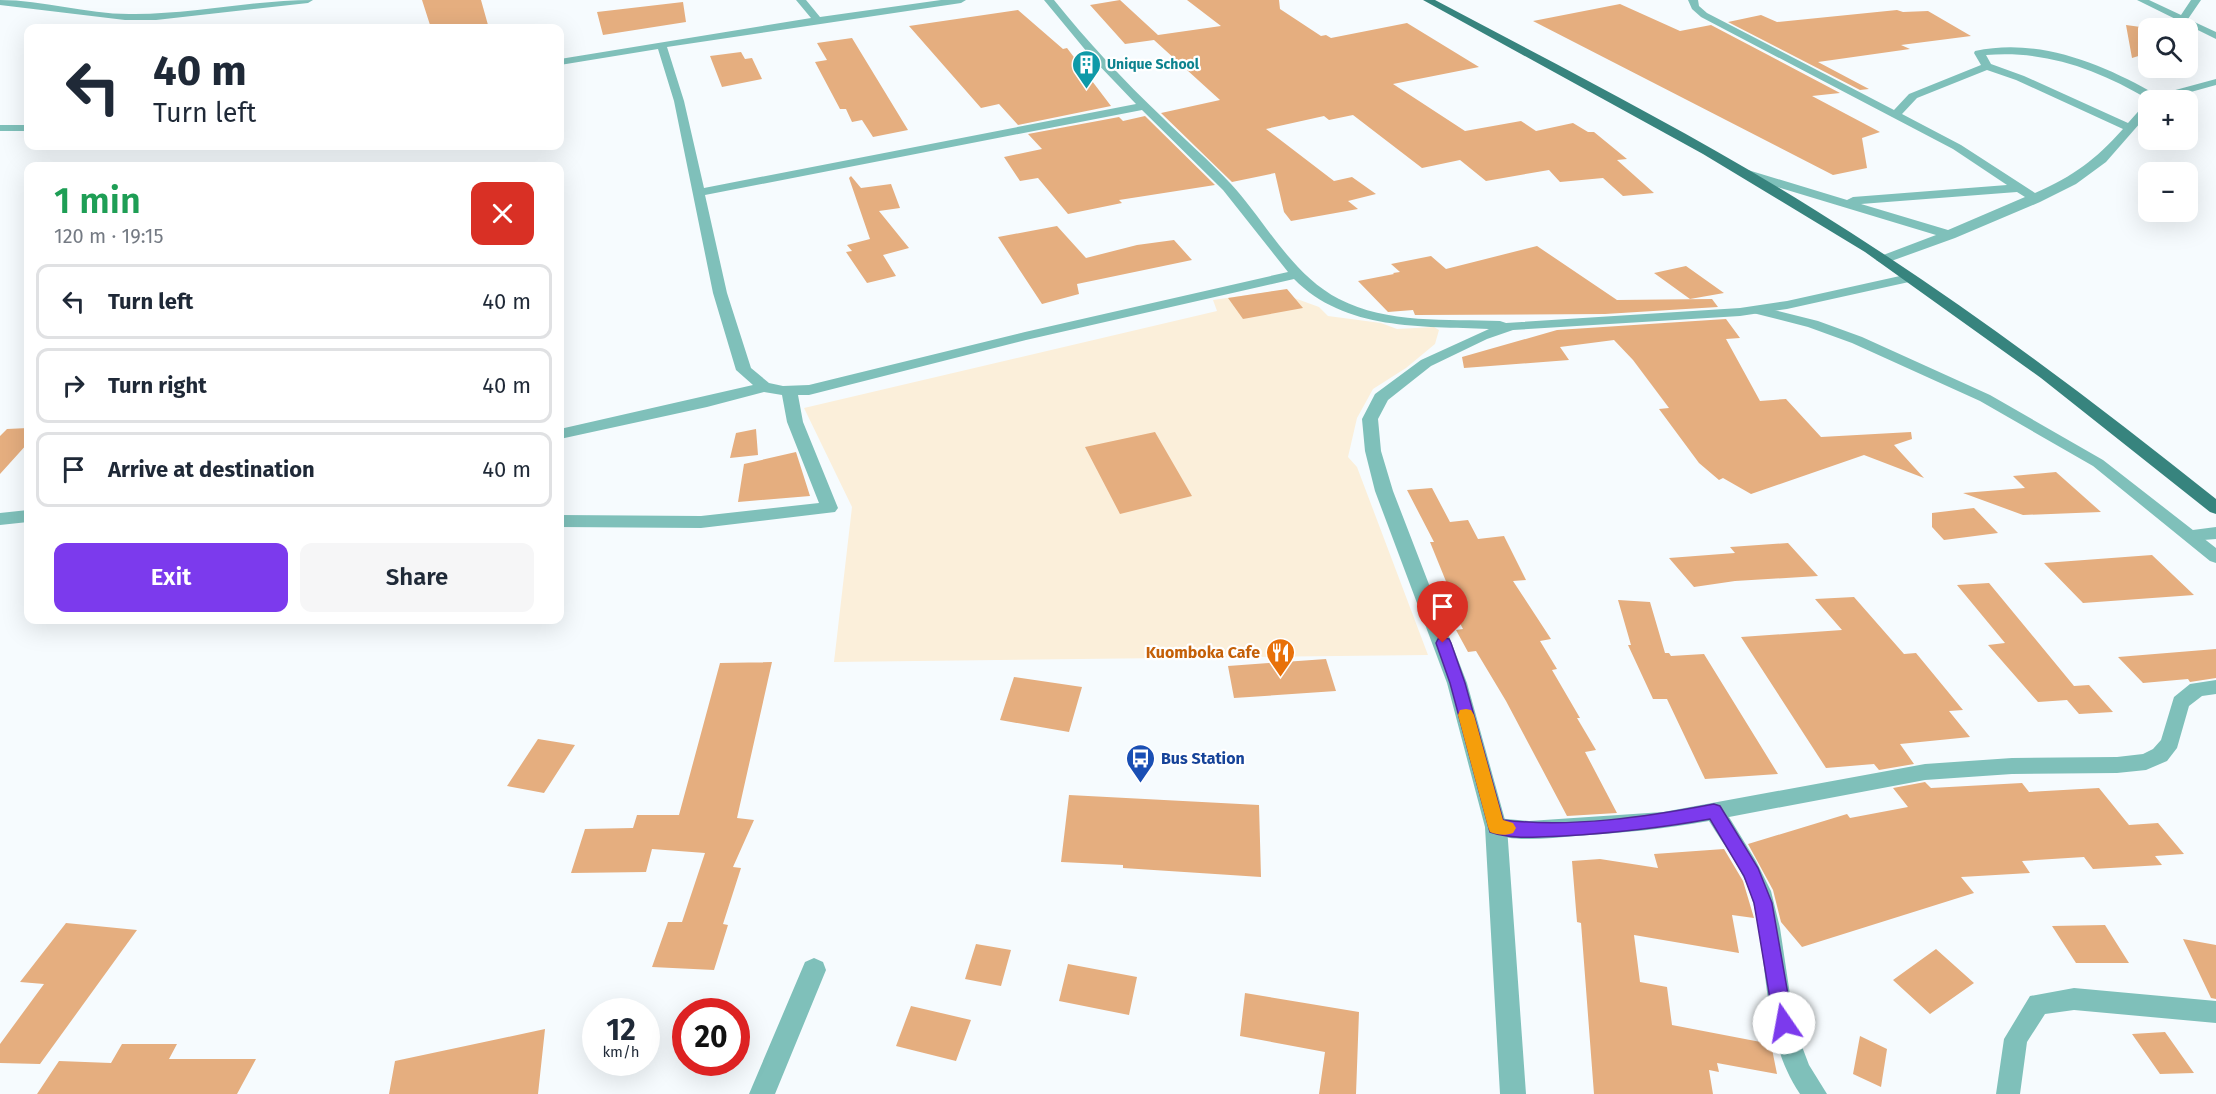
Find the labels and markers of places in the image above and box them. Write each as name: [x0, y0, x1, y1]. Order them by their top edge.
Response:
building icon: Unique School: [1070, 48, 1102, 90]
place label: Unique School: [1107, 56, 1200, 73]
pin: [1417, 581, 1468, 643]
restaurant icon: Kuomboka Cafe: [1265, 636, 1297, 678]
place label: Kuomboka Cafe: [1146, 643, 1260, 662]
bus stop icon: Bus Station: [1124, 742, 1156, 784]
place label: Bus Station: [1161, 749, 1245, 768]

